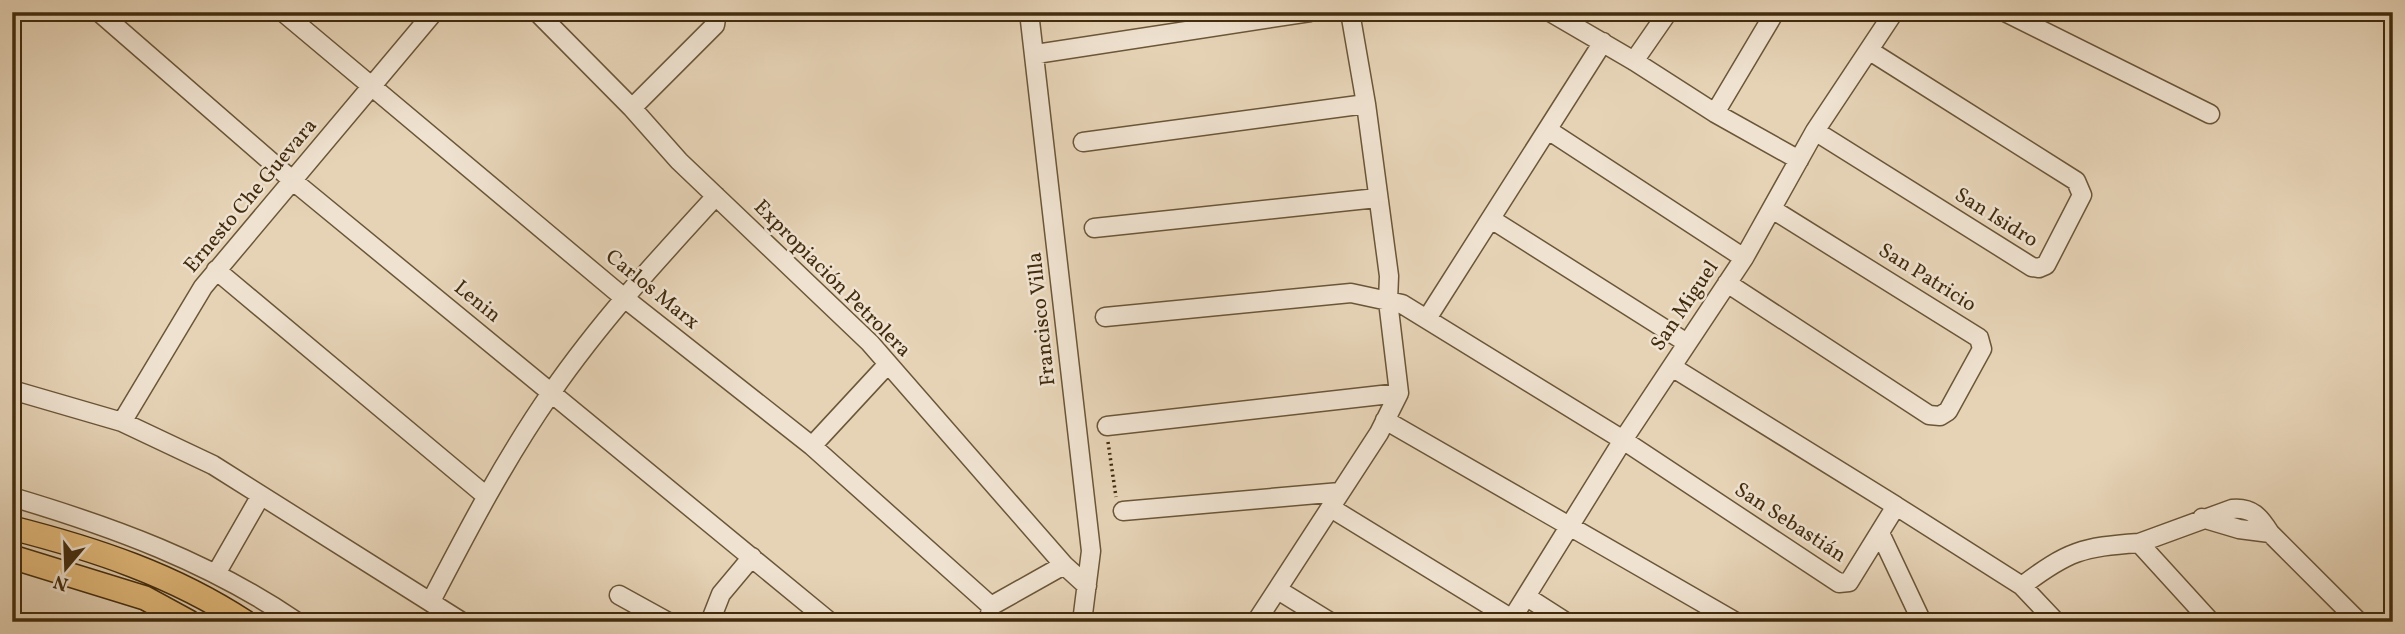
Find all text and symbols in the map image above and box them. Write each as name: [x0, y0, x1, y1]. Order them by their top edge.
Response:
street label: Ernesto Che Guevara: [178, 113, 324, 279]
street label: San Isidro: [1949, 181, 2043, 255]
street label: Expropiación Petrolera: [747, 194, 917, 364]
street label: San Patricio: [1872, 236, 1982, 320]
street label: Carlos Marx: [599, 243, 705, 337]
street label: Francisco Villa: [1021, 251, 1063, 387]
street label: San Miguel: [1644, 255, 1726, 357]
street label: Lenin: [447, 274, 507, 330]
street label: San Sebastián: [1728, 476, 1852, 570]
north arrow: [32, 532, 102, 602]
text: N: [50, 568, 72, 597]

